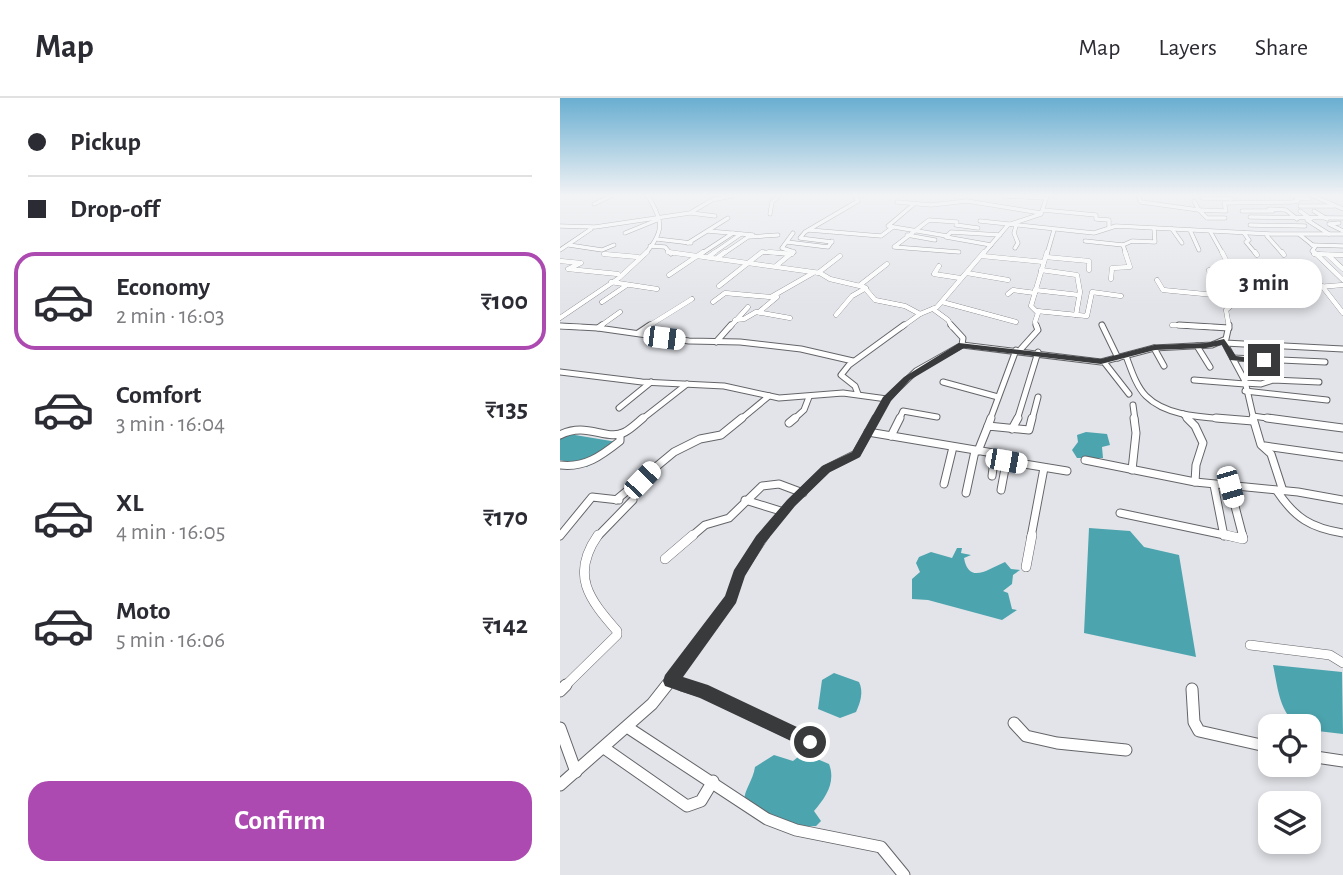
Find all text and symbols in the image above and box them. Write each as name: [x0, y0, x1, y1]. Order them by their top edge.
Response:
text: Map: [35, 31, 94, 64]
text: Map: [1078, 36, 1120, 60]
text: Layers: [1158, 36, 1217, 60]
text: Share: [1255, 36, 1308, 60]
text: Pickup: [70, 129, 141, 155]
text: Drop-off: [70, 196, 159, 222]
callout: 3 min: [1206, 258, 1322, 308]
icon: car: [32, 270, 95, 333]
text: 3 min: [1239, 272, 1289, 295]
text: Economy: [116, 274, 210, 300]
text: ₹100: [481, 288, 528, 314]
text: 2 min · 16:03: [116, 305, 225, 328]
car: [642, 325, 687, 351]
route end: [1248, 344, 1280, 376]
icon: car: [32, 378, 95, 441]
text: Comfort: [116, 382, 201, 408]
text: ₹135: [485, 396, 528, 422]
text: 3 min · 16:04: [116, 413, 225, 436]
car: [984, 447, 1029, 475]
car: [620, 458, 665, 502]
car: [1215, 464, 1246, 510]
icon: car: [32, 486, 95, 549]
text: XL: [116, 490, 143, 516]
text: ₹170: [483, 504, 528, 530]
text: 4 min · 16:05: [116, 521, 225, 544]
icon: car: [32, 594, 95, 657]
text: Moto: [116, 598, 171, 624]
text: ₹142: [482, 612, 528, 638]
text: 5 min · 16:06: [116, 629, 225, 652]
map controls: [1258, 714, 1321, 854]
button: locate: [1258, 714, 1321, 777]
route start: [794, 726, 826, 758]
button: Confirm: [28, 781, 532, 861]
button: layers: [1258, 791, 1321, 854]

